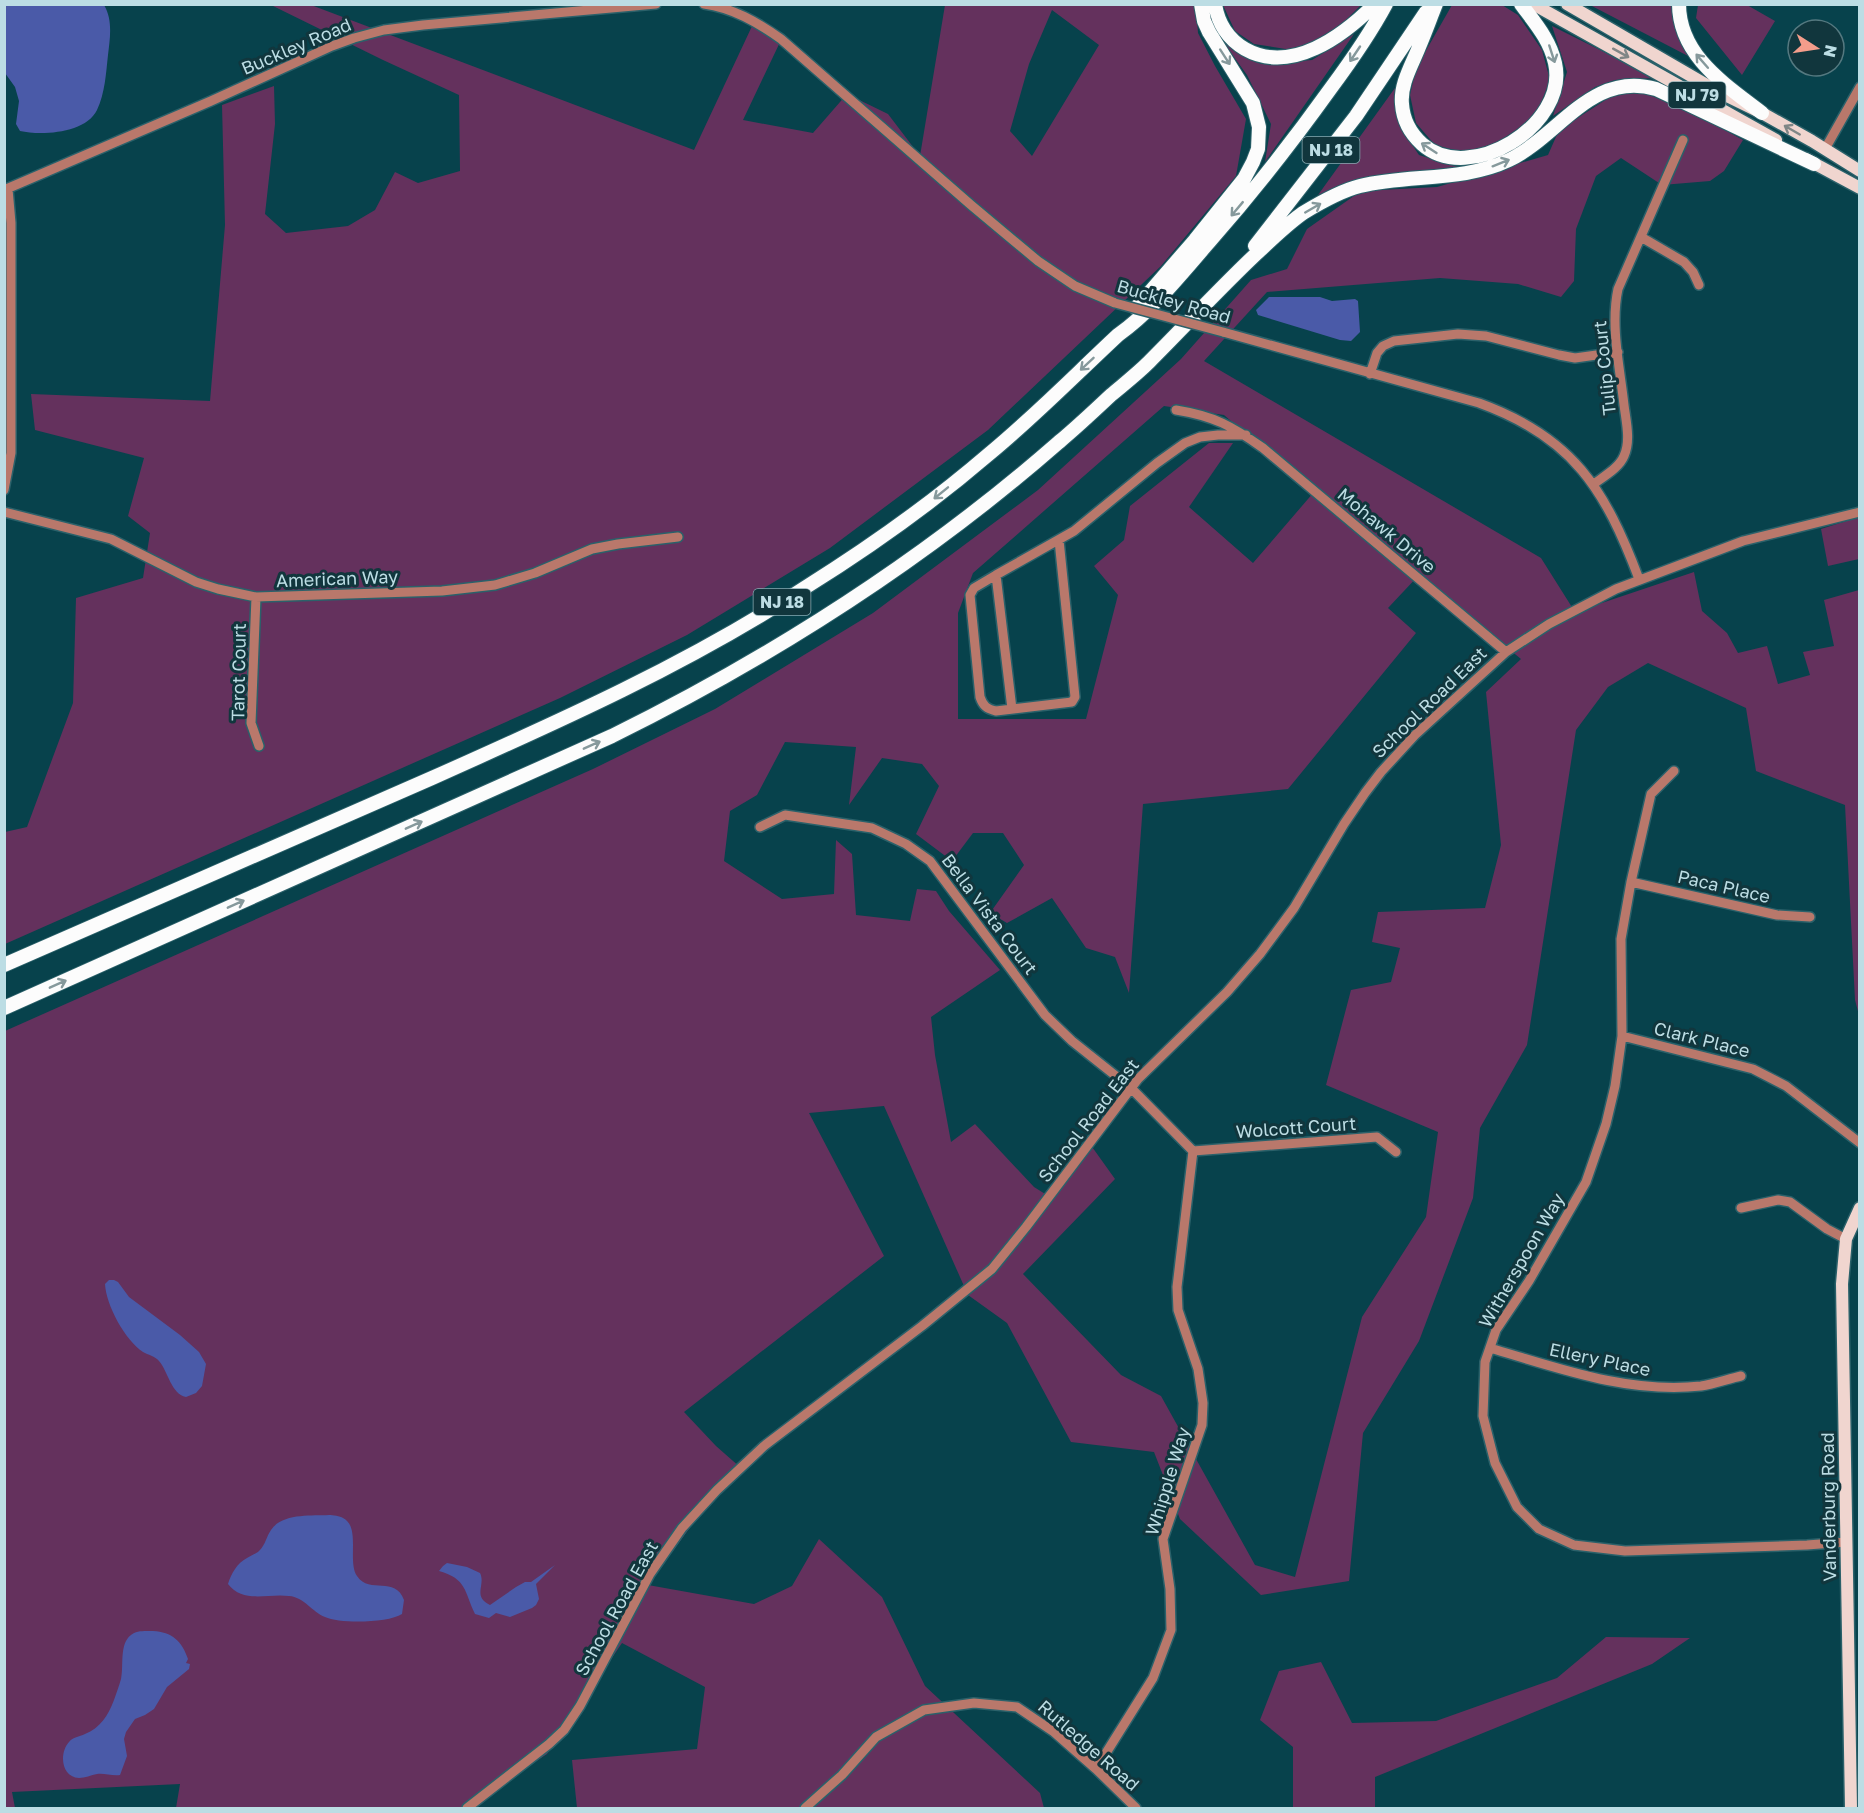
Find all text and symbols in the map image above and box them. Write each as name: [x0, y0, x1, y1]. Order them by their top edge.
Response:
street label: Buckley Road: [238, 13, 354, 79]
north arrow: [1786, 18, 1846, 78]
text: N: [1820, 43, 1842, 59]
one-way arrow: [1547, 44, 1558, 63]
one-way arrow: [1349, 45, 1361, 62]
one-way arrow: [1612, 47, 1629, 59]
one-way arrow: [1219, 48, 1231, 65]
one-way arrow: [1695, 54, 1709, 69]
road number: NJ 79: [1668, 82, 1726, 108]
one-way arrow: [1784, 124, 1801, 136]
road number: NJ 18: [1302, 137, 1360, 163]
one-way arrow: [1421, 142, 1438, 154]
one-way arrow: [1491, 157, 1509, 168]
one-way arrow: [1231, 201, 1244, 217]
one-way arrow: [1304, 201, 1321, 213]
street label: Buckley Road: [1115, 274, 1233, 328]
street label: Tulip Court: [1588, 320, 1620, 416]
one-way arrow: [1080, 357, 1095, 371]
street label: Mohawk Drive: [1334, 483, 1440, 577]
one-way arrow: [933, 486, 949, 499]
street label: American Way: [276, 565, 398, 591]
road number: NJ 18: [754, 589, 810, 615]
street label: Tarot Court: [226, 623, 250, 721]
street label: School Road East: [1367, 642, 1491, 762]
one-way arrow: [582, 739, 600, 751]
one-way arrow: [404, 819, 422, 830]
street label: Bella Vista Court: [937, 849, 1043, 979]
street label: Paca Place: [1676, 865, 1772, 907]
one-way arrow: [226, 898, 244, 909]
one-way arrow: [49, 978, 67, 989]
street label: Clark Place: [1652, 1016, 1752, 1062]
street label: School Road East: [1033, 1054, 1143, 1186]
street label: Wolcott Court: [1235, 1112, 1357, 1142]
street label: Witherspoon Way: [1473, 1189, 1569, 1331]
street label: Ellery Place: [1547, 1338, 1653, 1380]
street label: Whipple Way: [1140, 1424, 1194, 1538]
street label: Vanderburg Road: [1816, 1432, 1840, 1582]
street label: School Road East: [570, 1537, 662, 1679]
street label: Rutledge Road: [1034, 1695, 1144, 1795]

